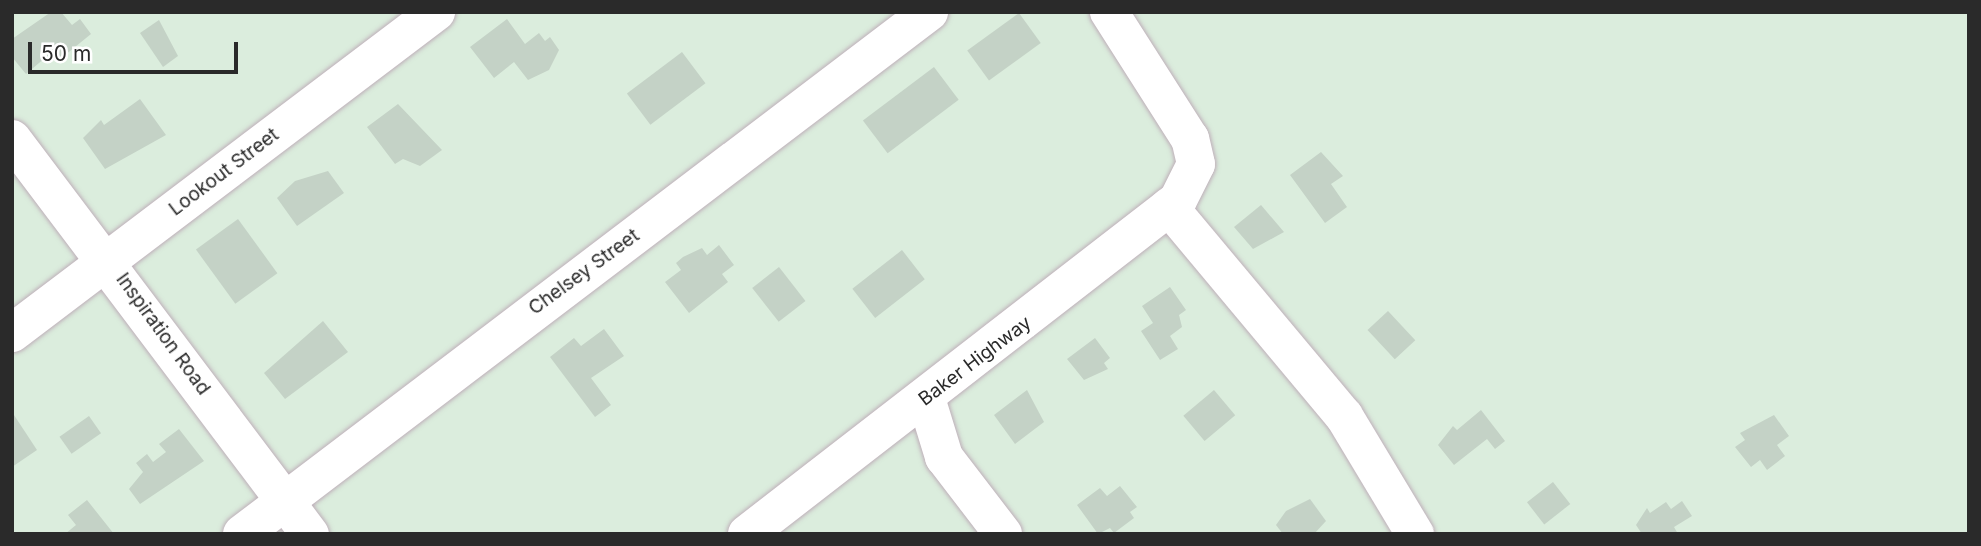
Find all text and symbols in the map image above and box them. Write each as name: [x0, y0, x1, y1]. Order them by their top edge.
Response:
scale bar: [32, 28, 242, 72]
text: 50 m: [41, 41, 91, 66]
street label: Lookout Street: [165, 123, 283, 221]
street label: Chelsey Street: [524, 224, 644, 320]
street label: Inspiration Road: [111, 269, 215, 399]
street label: Baker Highway: [914, 311, 1036, 411]

